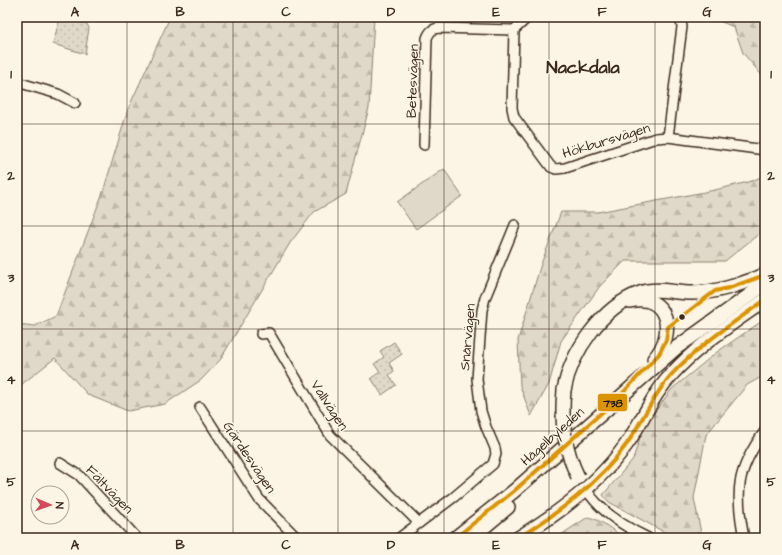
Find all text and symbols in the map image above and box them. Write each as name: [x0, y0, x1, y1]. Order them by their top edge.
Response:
text: A: [71, 3, 80, 21]
text: B: [175, 3, 185, 21]
text: C: [281, 3, 291, 21]
text: D: [387, 3, 396, 21]
text: E: [492, 3, 500, 21]
text: F: [597, 3, 607, 21]
text: G: [702, 3, 712, 21]
street label: Betesvägen: [402, 44, 424, 118]
district label: Nackdala: [546, 55, 620, 80]
text: 1: [10, 65, 12, 83]
text: 1: [770, 65, 772, 83]
street label: Hökbursvägen: [560, 118, 653, 164]
text: 2: [6, 167, 15, 185]
text: 2: [766, 167, 775, 185]
text: 3: [7, 269, 15, 287]
text: 3: [767, 269, 775, 287]
street label: Snårvägen: [455, 303, 481, 371]
unlabelled marker: [677, 312, 687, 322]
text: 4: [7, 371, 16, 389]
text: 4: [767, 371, 776, 389]
street label: Vallvägen: [305, 376, 353, 435]
line badge: 738: [597, 393, 628, 412]
text: 738: [602, 396, 624, 411]
street label: Hågelbyleden: [516, 403, 589, 471]
street label: Gärdesvägen: [218, 418, 281, 497]
street label: Fältvägen: [81, 461, 138, 519]
text: 5: [6, 473, 16, 491]
text: 5: [766, 473, 776, 491]
north arrow: [30, 485, 70, 525]
text: N: [52, 502, 67, 509]
text: A: [71, 536, 80, 554]
text: B: [175, 536, 185, 554]
text: C: [281, 536, 291, 554]
text: D: [387, 536, 396, 554]
text: E: [492, 536, 500, 554]
text: F: [597, 536, 607, 554]
text: G: [702, 536, 712, 554]

